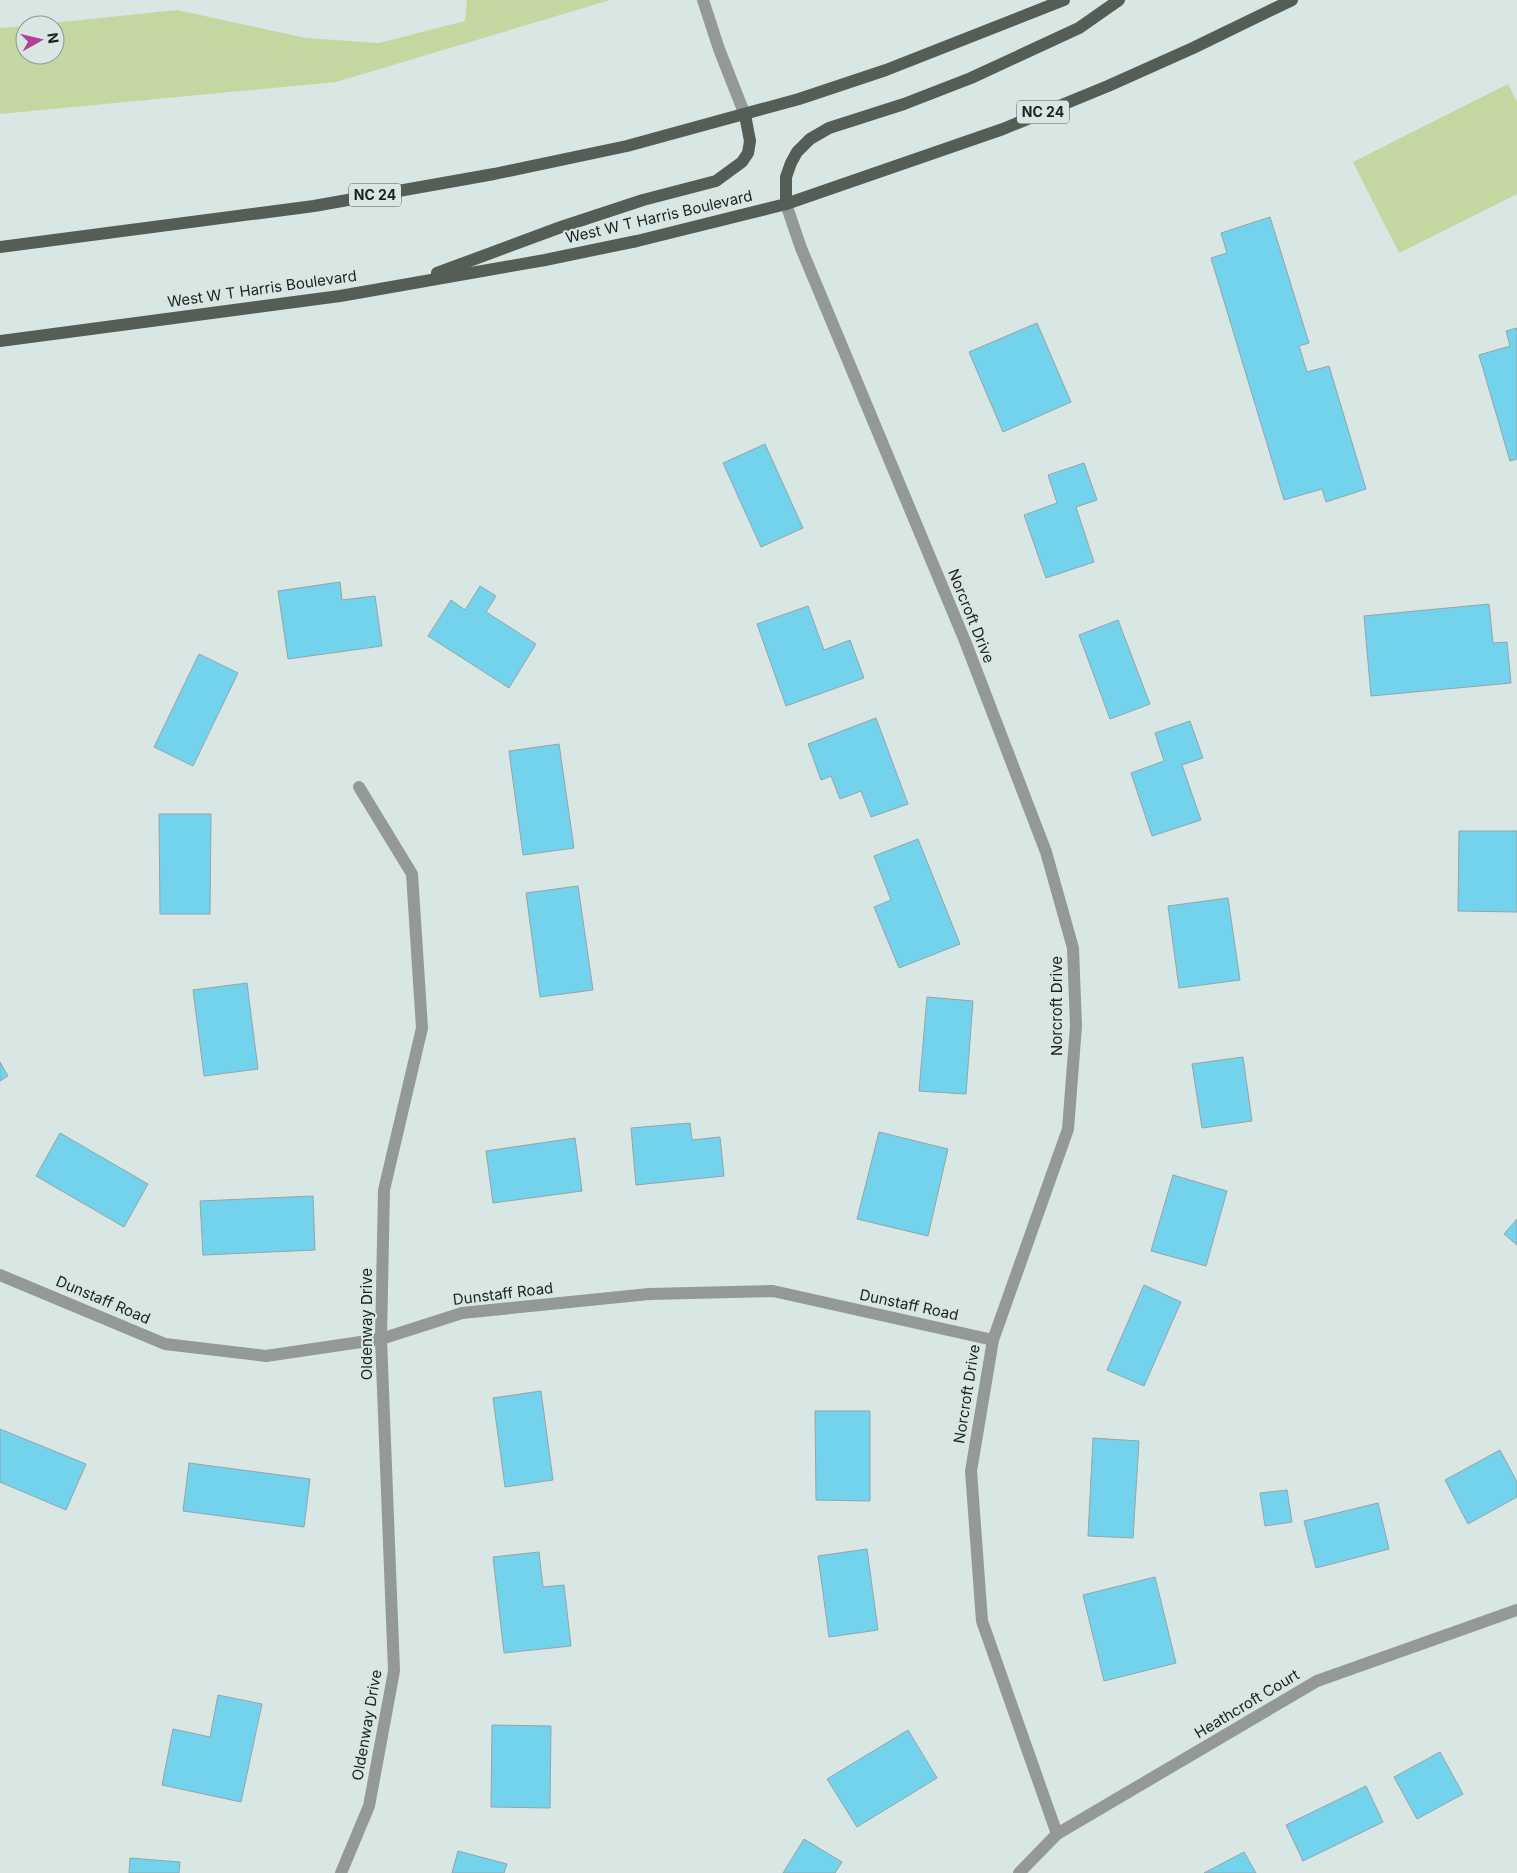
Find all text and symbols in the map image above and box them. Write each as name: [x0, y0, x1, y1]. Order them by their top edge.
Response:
north arrow: [15, 15, 65, 65]
text: N: [44, 32, 63, 45]
road number: NC 24: [1017, 100, 1069, 124]
road number: NC 24: [349, 184, 401, 206]
street label: West W T Harris Boulevard: [564, 186, 754, 247]
street label: West W T Harris Boulevard: [166, 266, 358, 311]
street label: Norcroft Drive: [944, 566, 999, 666]
street label: Norcroft Drive: [1047, 956, 1066, 1056]
street label: Oldenway Drive: [357, 1268, 376, 1380]
street label: Dunstaff Road: [53, 1271, 153, 1328]
street label: Dunstaff Road: [452, 1278, 554, 1309]
street label: Dunstaff Road: [858, 1285, 960, 1324]
street label: Norcroft Drive: [949, 1343, 984, 1445]
street label: Heathcroft Court: [1191, 1665, 1303, 1742]
street label: Oldenway Drive: [347, 1668, 386, 1782]

